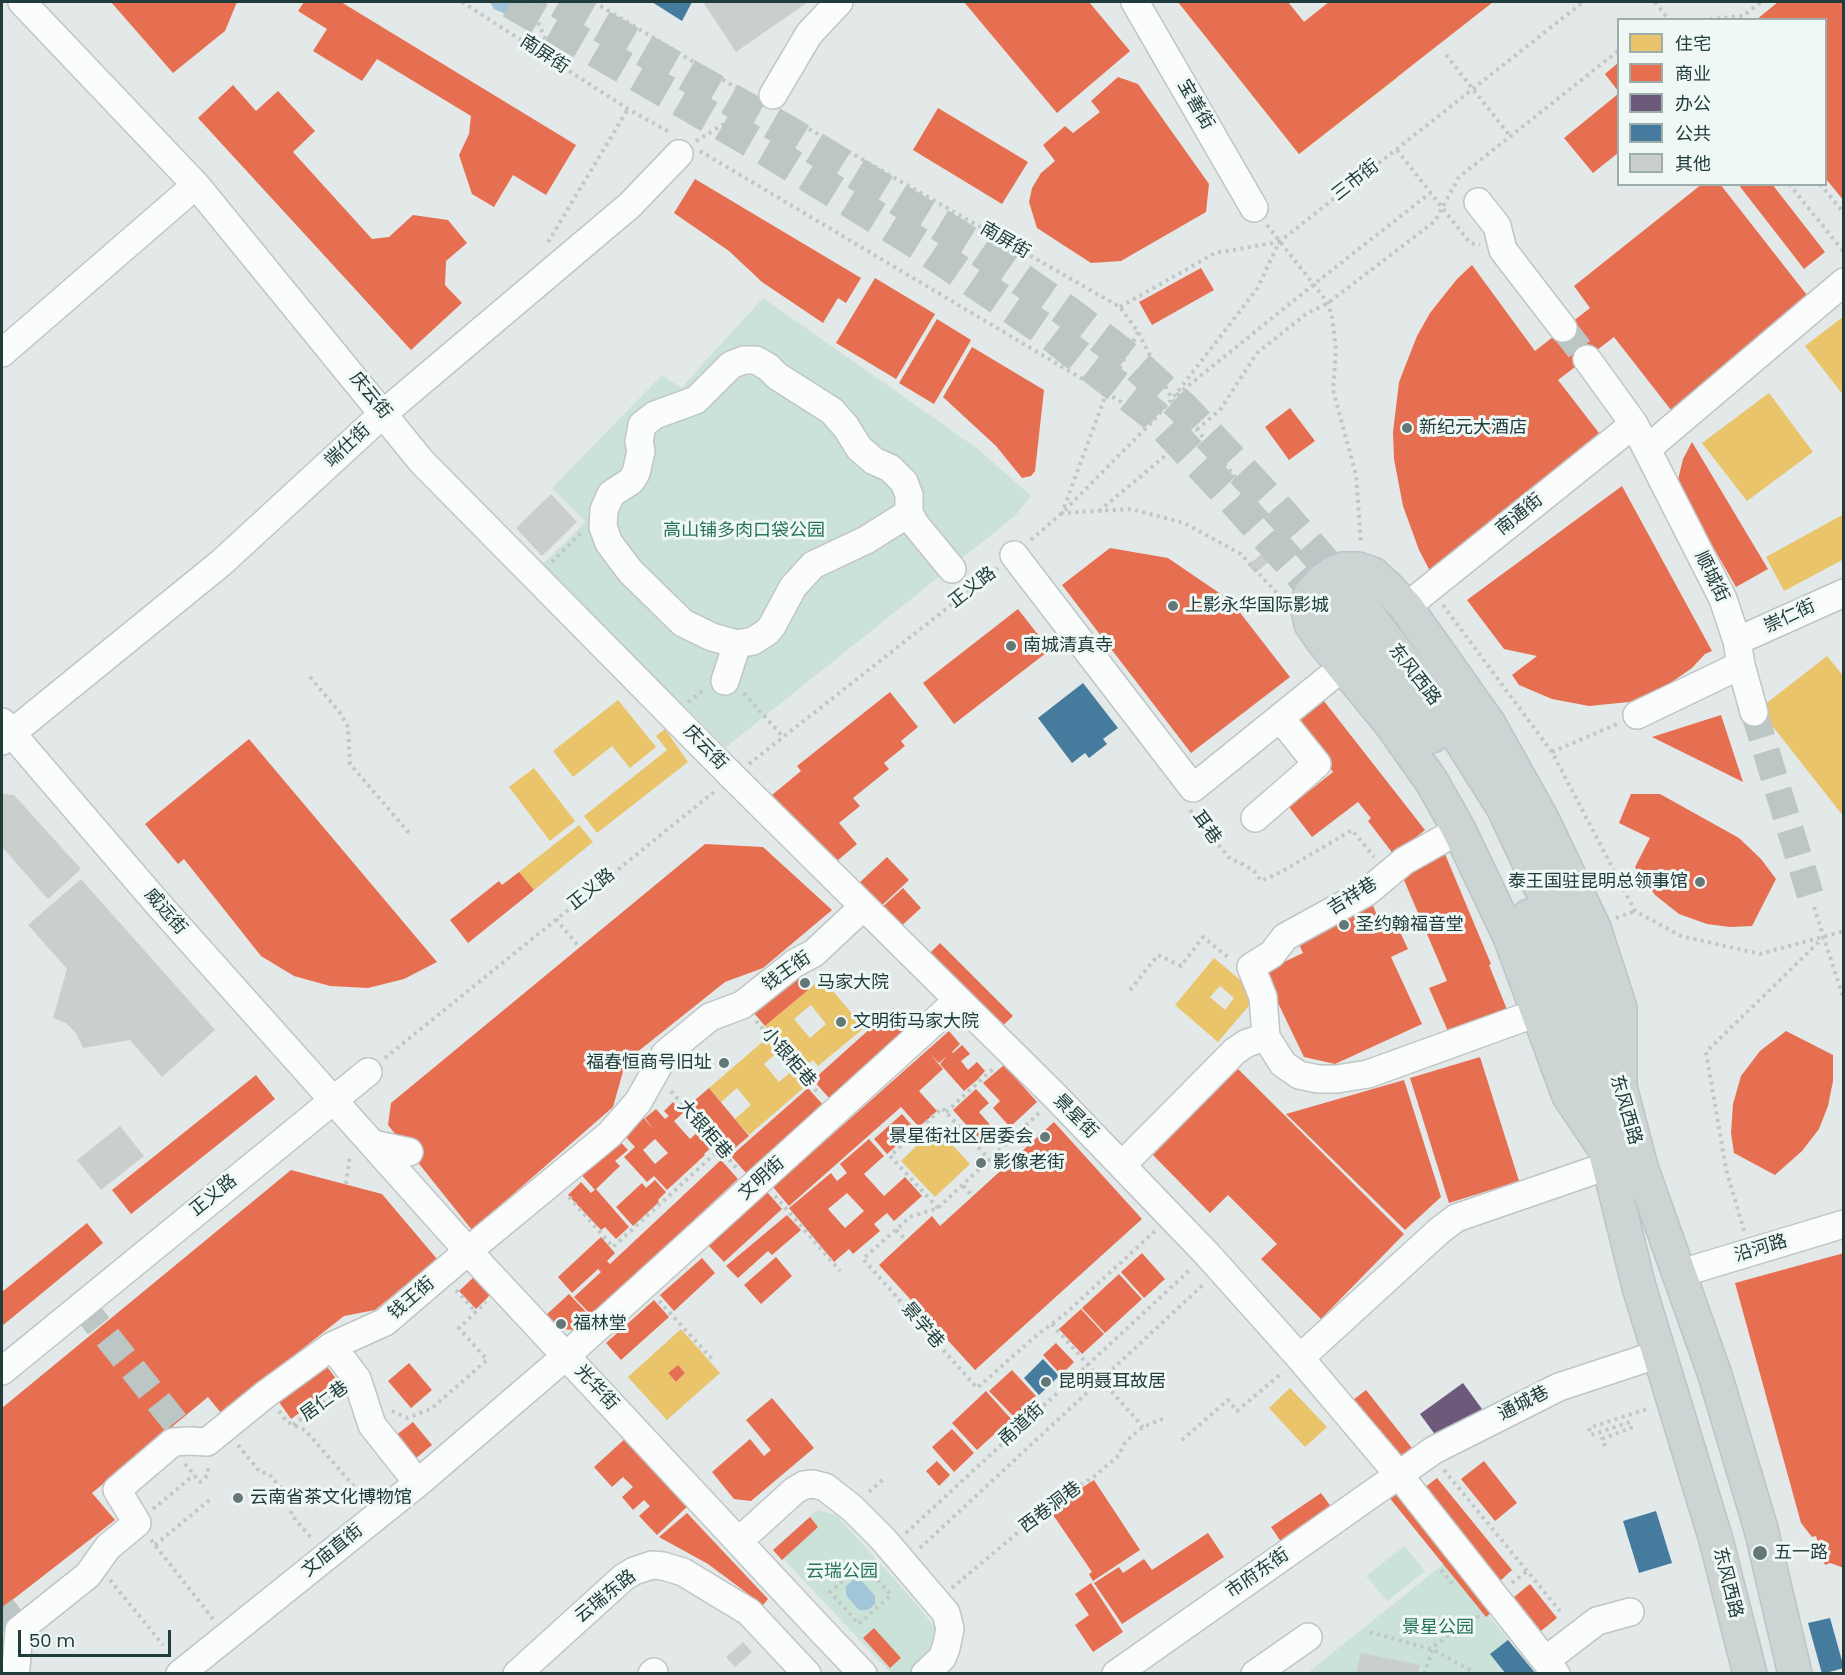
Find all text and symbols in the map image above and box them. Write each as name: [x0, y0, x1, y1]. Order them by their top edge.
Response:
legend: [1617, 18, 1827, 186]
street label: 南屏街: [515, 31, 573, 79]
text: 住宅: [1675, 31, 1711, 56]
text: 商业: [1675, 61, 1711, 86]
street label: 宝善街: [1172, 76, 1218, 134]
text: 办公: [1675, 91, 1711, 116]
text: 公共: [1675, 121, 1711, 146]
text: 其他: [1675, 151, 1711, 176]
street label: 三市街: [1328, 156, 1384, 206]
street label: 南屏街: [976, 218, 1034, 264]
street label: 庆云街: [345, 368, 395, 424]
place label: 新纪元大酒店: [1419, 417, 1527, 439]
street label: 端仕街: [321, 420, 375, 472]
marker: 新纪元大酒店: [1400, 421, 1414, 435]
street label: 南通街: [1492, 490, 1548, 540]
park label: 高山铺多肉口袋公园: [663, 520, 825, 542]
street label: 顺城街: [1689, 548, 1733, 606]
street label: 正义路: [945, 563, 1001, 613]
place label: 上影永华国际影城: [1185, 595, 1329, 617]
street label: 崇仁街: [1761, 596, 1819, 638]
marker: 上影永华国际影城: [1166, 599, 1180, 613]
place label: 南城清真寺: [1023, 635, 1113, 657]
marker: 南城清真寺: [1004, 639, 1018, 653]
street label: 东风西路: [1383, 640, 1445, 710]
street label: 庆云街: [678, 721, 732, 775]
street label: 耳巷: [1187, 807, 1225, 849]
street label: 正义路: [564, 865, 620, 915]
place label: 泰王国驻昆明总领事馆: [1508, 871, 1688, 893]
street label: 吉祥巷: [1324, 874, 1382, 920]
marker: 泰王国驻昆明总领事馆: [1693, 875, 1707, 889]
street label: 威远街: [139, 885, 191, 939]
place label: 圣约翰福音堂: [1356, 914, 1464, 936]
marker: 圣约翰福音堂: [1337, 918, 1351, 932]
street label: 钱王街: [759, 948, 815, 996]
place label: 马家大院: [817, 972, 889, 994]
marker: 马家大院: [798, 976, 812, 990]
place label: 文明街马家大院: [853, 1011, 979, 1033]
marker: 文明街马家大院: [834, 1015, 848, 1029]
street label: 小银柜巷: [756, 1024, 820, 1092]
place label: 福春恒商号旧址: [586, 1052, 712, 1074]
marker: 福春恒商号旧址: [717, 1056, 731, 1070]
street label: 东风西路: [1605, 1072, 1645, 1148]
street label: 景星街: [1048, 1090, 1102, 1144]
street label: 大银柜巷: [672, 1096, 736, 1164]
place label: 景星街社区居委会: [889, 1126, 1033, 1148]
marker: 景星街社区居委会: [1038, 1130, 1052, 1144]
place label: 影像老街: [993, 1152, 1065, 1174]
street label: 文明街: [735, 1153, 789, 1205]
marker: 影像老街: [974, 1156, 988, 1170]
street label: 正义路: [186, 1171, 242, 1221]
street label: 沿河路: [1732, 1231, 1790, 1267]
street label: 钱王街: [385, 1273, 439, 1325]
street label: 景学巷: [896, 1299, 948, 1353]
place label: 福林堂: [573, 1313, 627, 1335]
marker: 福林堂: [554, 1317, 568, 1331]
street label: 光华街: [570, 1361, 622, 1415]
place label: 昆明聂耳故居: [1058, 1371, 1166, 1393]
marker: 昆明聂耳故居: [1039, 1375, 1053, 1389]
street label: 居仁巷: [297, 1377, 353, 1427]
street label: 通城巷: [1495, 1382, 1553, 1426]
street label: 甬道街: [995, 1399, 1049, 1451]
street label: 西卷洞巷: [1016, 1478, 1086, 1538]
place label: 云南省茶文化博物馆: [250, 1487, 412, 1509]
marker: 云南省茶文化博物馆: [231, 1491, 245, 1505]
street label: 文庙直街: [298, 1520, 368, 1582]
place label: 五一路: [1774, 1542, 1828, 1564]
marker: 五一路: [1751, 1544, 1769, 1562]
street label: 市府东街: [1222, 1545, 1294, 1603]
street label: 东风西路: [1708, 1545, 1746, 1621]
park label: 云瑞公园: [806, 1561, 878, 1583]
street label: 云瑞东路: [571, 1566, 641, 1628]
park label: 景星公园: [1402, 1617, 1474, 1639]
scale bar: [21, 1618, 174, 1656]
text: 50 m: [29, 1628, 75, 1653]

